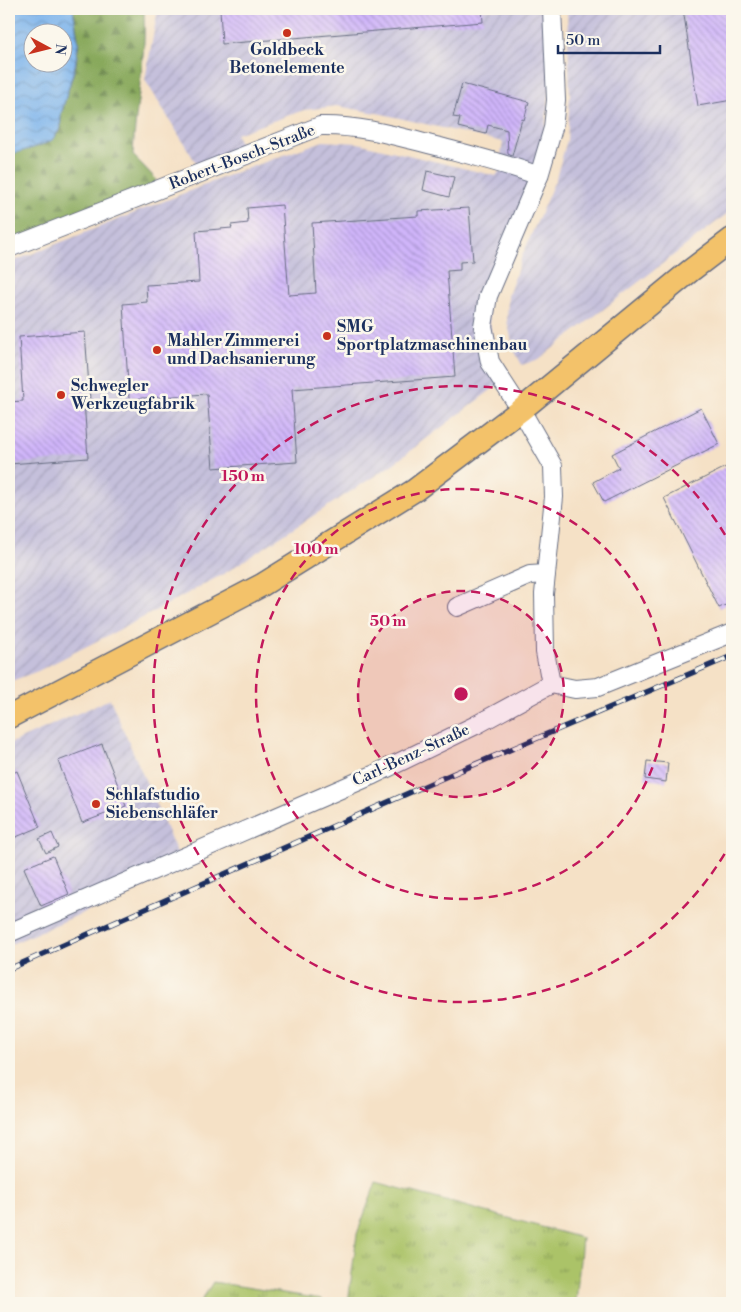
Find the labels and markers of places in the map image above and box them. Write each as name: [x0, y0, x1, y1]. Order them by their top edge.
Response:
marker: Goldbeck Betonelemente: [281, 27, 293, 39]
place label: Goldbeck Betonelemente: [229, 40, 345, 78]
place label: SMG Sportplatzmaschinenbau: [337, 317, 527, 355]
marker: SMG Sportplatzmaschinenbau: [321, 330, 333, 342]
place label: Mahler Zimmerei und Dachsanierung: [167, 331, 316, 369]
marker: Mahler Zimmerei und Dachsanierung: [151, 344, 163, 356]
place label: Schwegler Werkzeugfabrik: [70, 376, 196, 414]
marker: Schwegler Werkzeugfabrik: [55, 389, 67, 401]
centre of rings: [452, 685, 470, 703]
place label: Schlafstudio Siebenschläfer: [106, 785, 218, 823]
marker: Schlafstudio Siebenschläfer: [90, 798, 102, 810]

